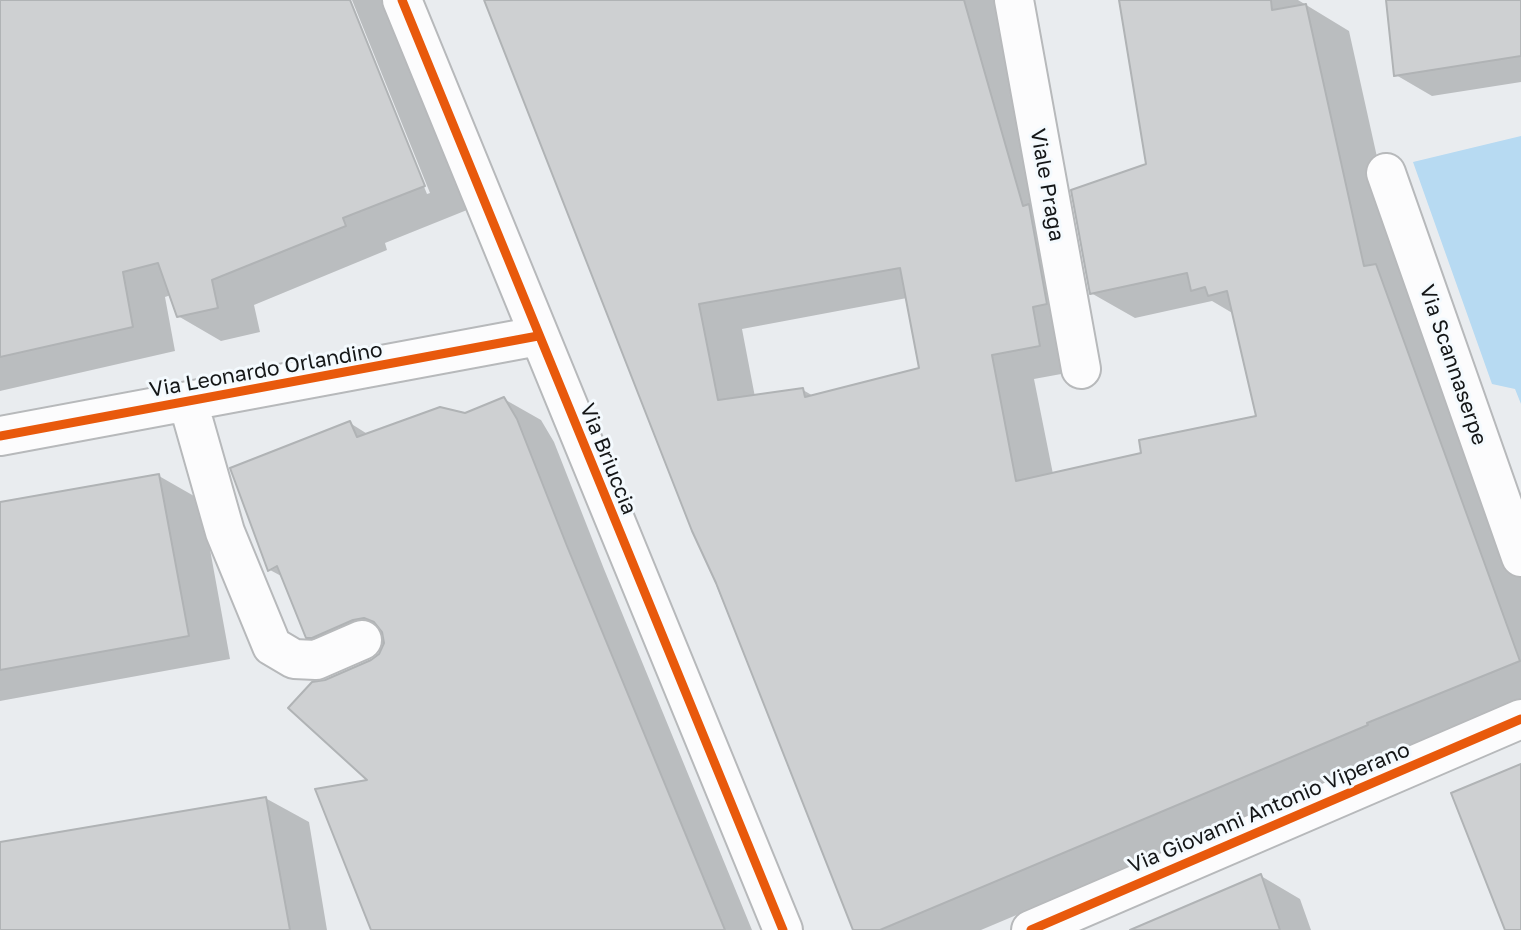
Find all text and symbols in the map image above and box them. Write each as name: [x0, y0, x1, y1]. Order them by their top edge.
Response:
street label: Viale Praga: [1025, 127, 1069, 243]
street label: Via Scannaserpe: [1414, 282, 1492, 448]
street label: Via Leonardo Orlandino: [148, 337, 384, 403]
street label: Via Briuccia: [574, 400, 642, 518]
street label: Via Giovanni Antonio Viperano: [1124, 737, 1414, 879]

